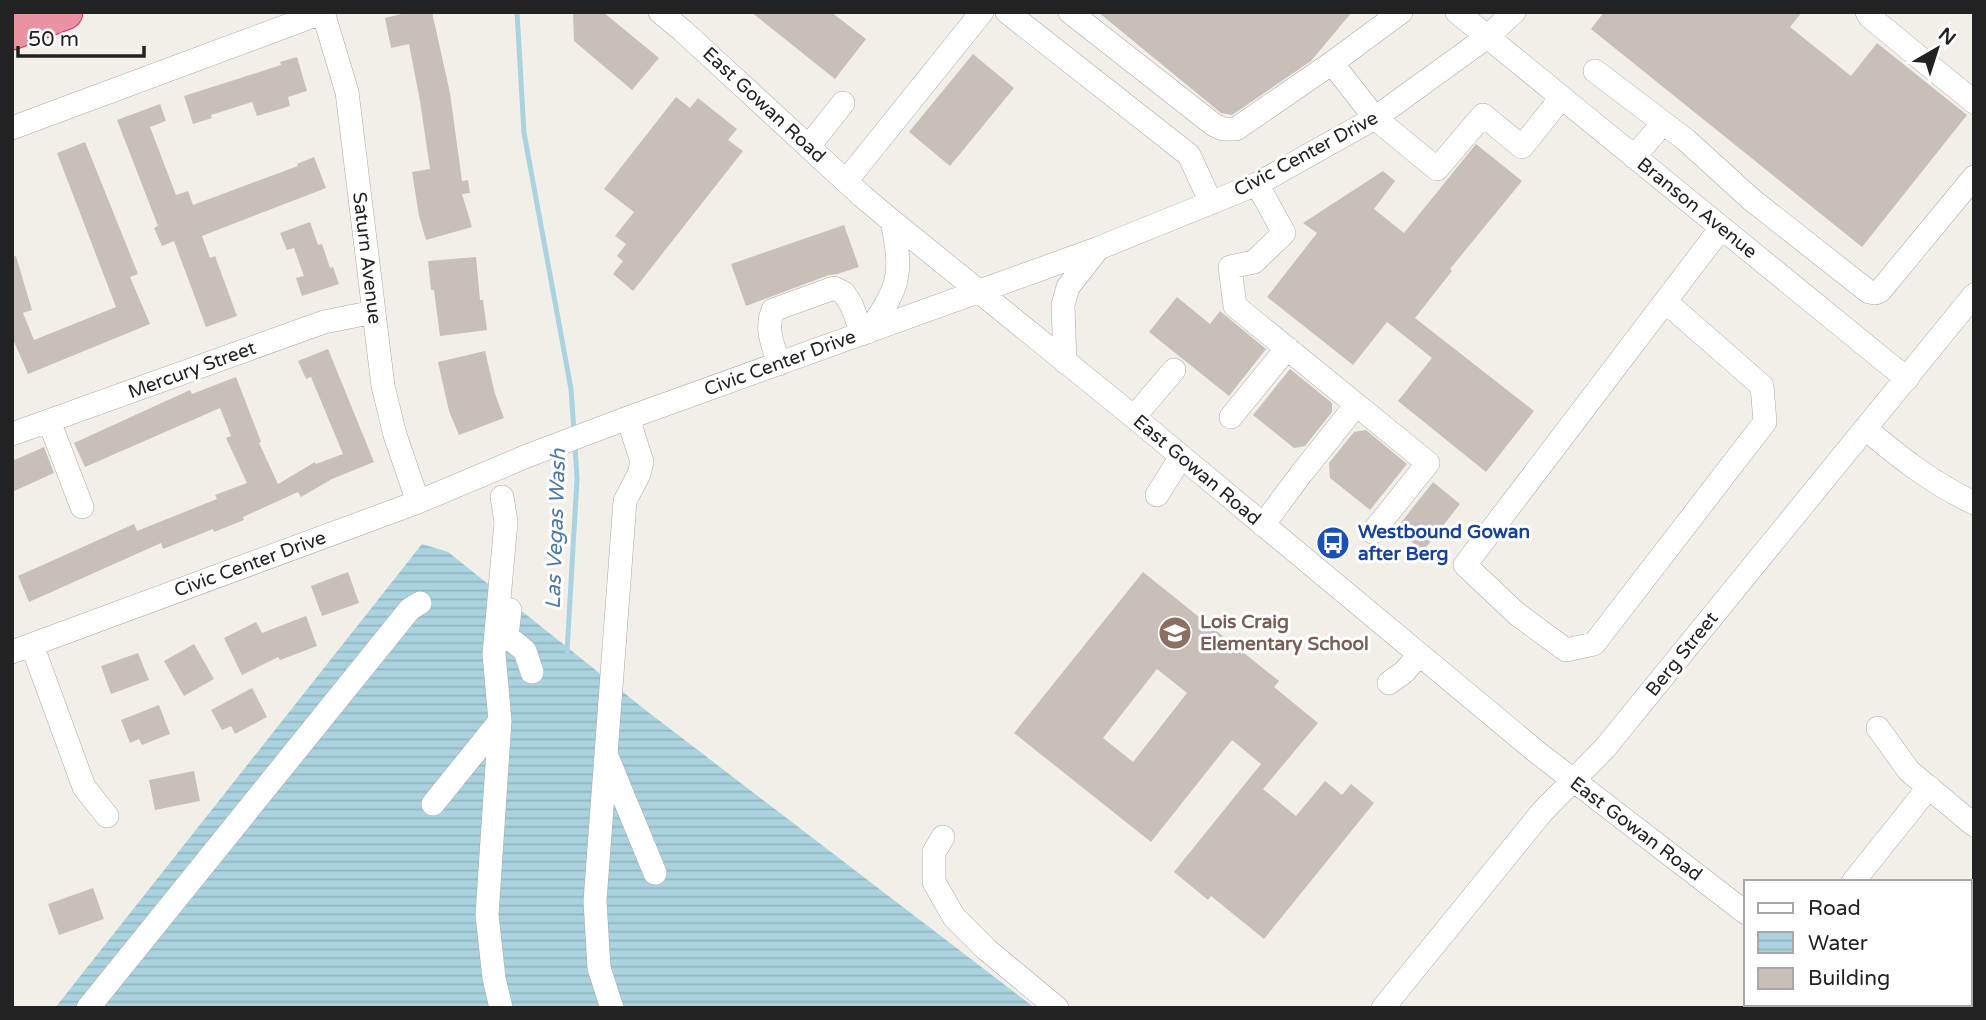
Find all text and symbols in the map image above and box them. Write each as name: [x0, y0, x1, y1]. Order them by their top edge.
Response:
scale bar: [18, 14, 144, 58]
north arrow: [1902, 14, 1972, 84]
text: N: [1934, 23, 1960, 50]
text: 50 m: [28, 27, 79, 52]
street label: East Gowan Road: [698, 43, 830, 167]
street label: Civic Center Drive: [1230, 107, 1382, 201]
street label: Branson Avenue: [1633, 153, 1761, 263]
street label: Saturn Avenue: [348, 191, 386, 325]
street label: Civic Center Drive: [701, 325, 859, 401]
street label: Mercury Street: [125, 337, 259, 403]
street label: East Gowan Road: [1129, 410, 1265, 530]
water label: Las Vegas Wash: [541, 447, 571, 610]
place label: Westbound Gowan after Berg: [1358, 521, 1530, 566]
bus stop icon: Westbound Gowan after Berg: [1314, 524, 1352, 562]
street label: Civic Center Drive: [171, 526, 329, 602]
street label: Berg Street: [1641, 607, 1723, 701]
place label: Lois Craig Elementary School: [1200, 611, 1369, 656]
school or university icon: Lois Craig Elementary School: [1156, 614, 1194, 652]
street label: East Gowan Road: [1566, 772, 1706, 886]
legend: [1744, 880, 1972, 1006]
text: Road: [1808, 896, 1861, 921]
text: Water: [1808, 931, 1868, 956]
text: Building: [1808, 966, 1890, 991]

